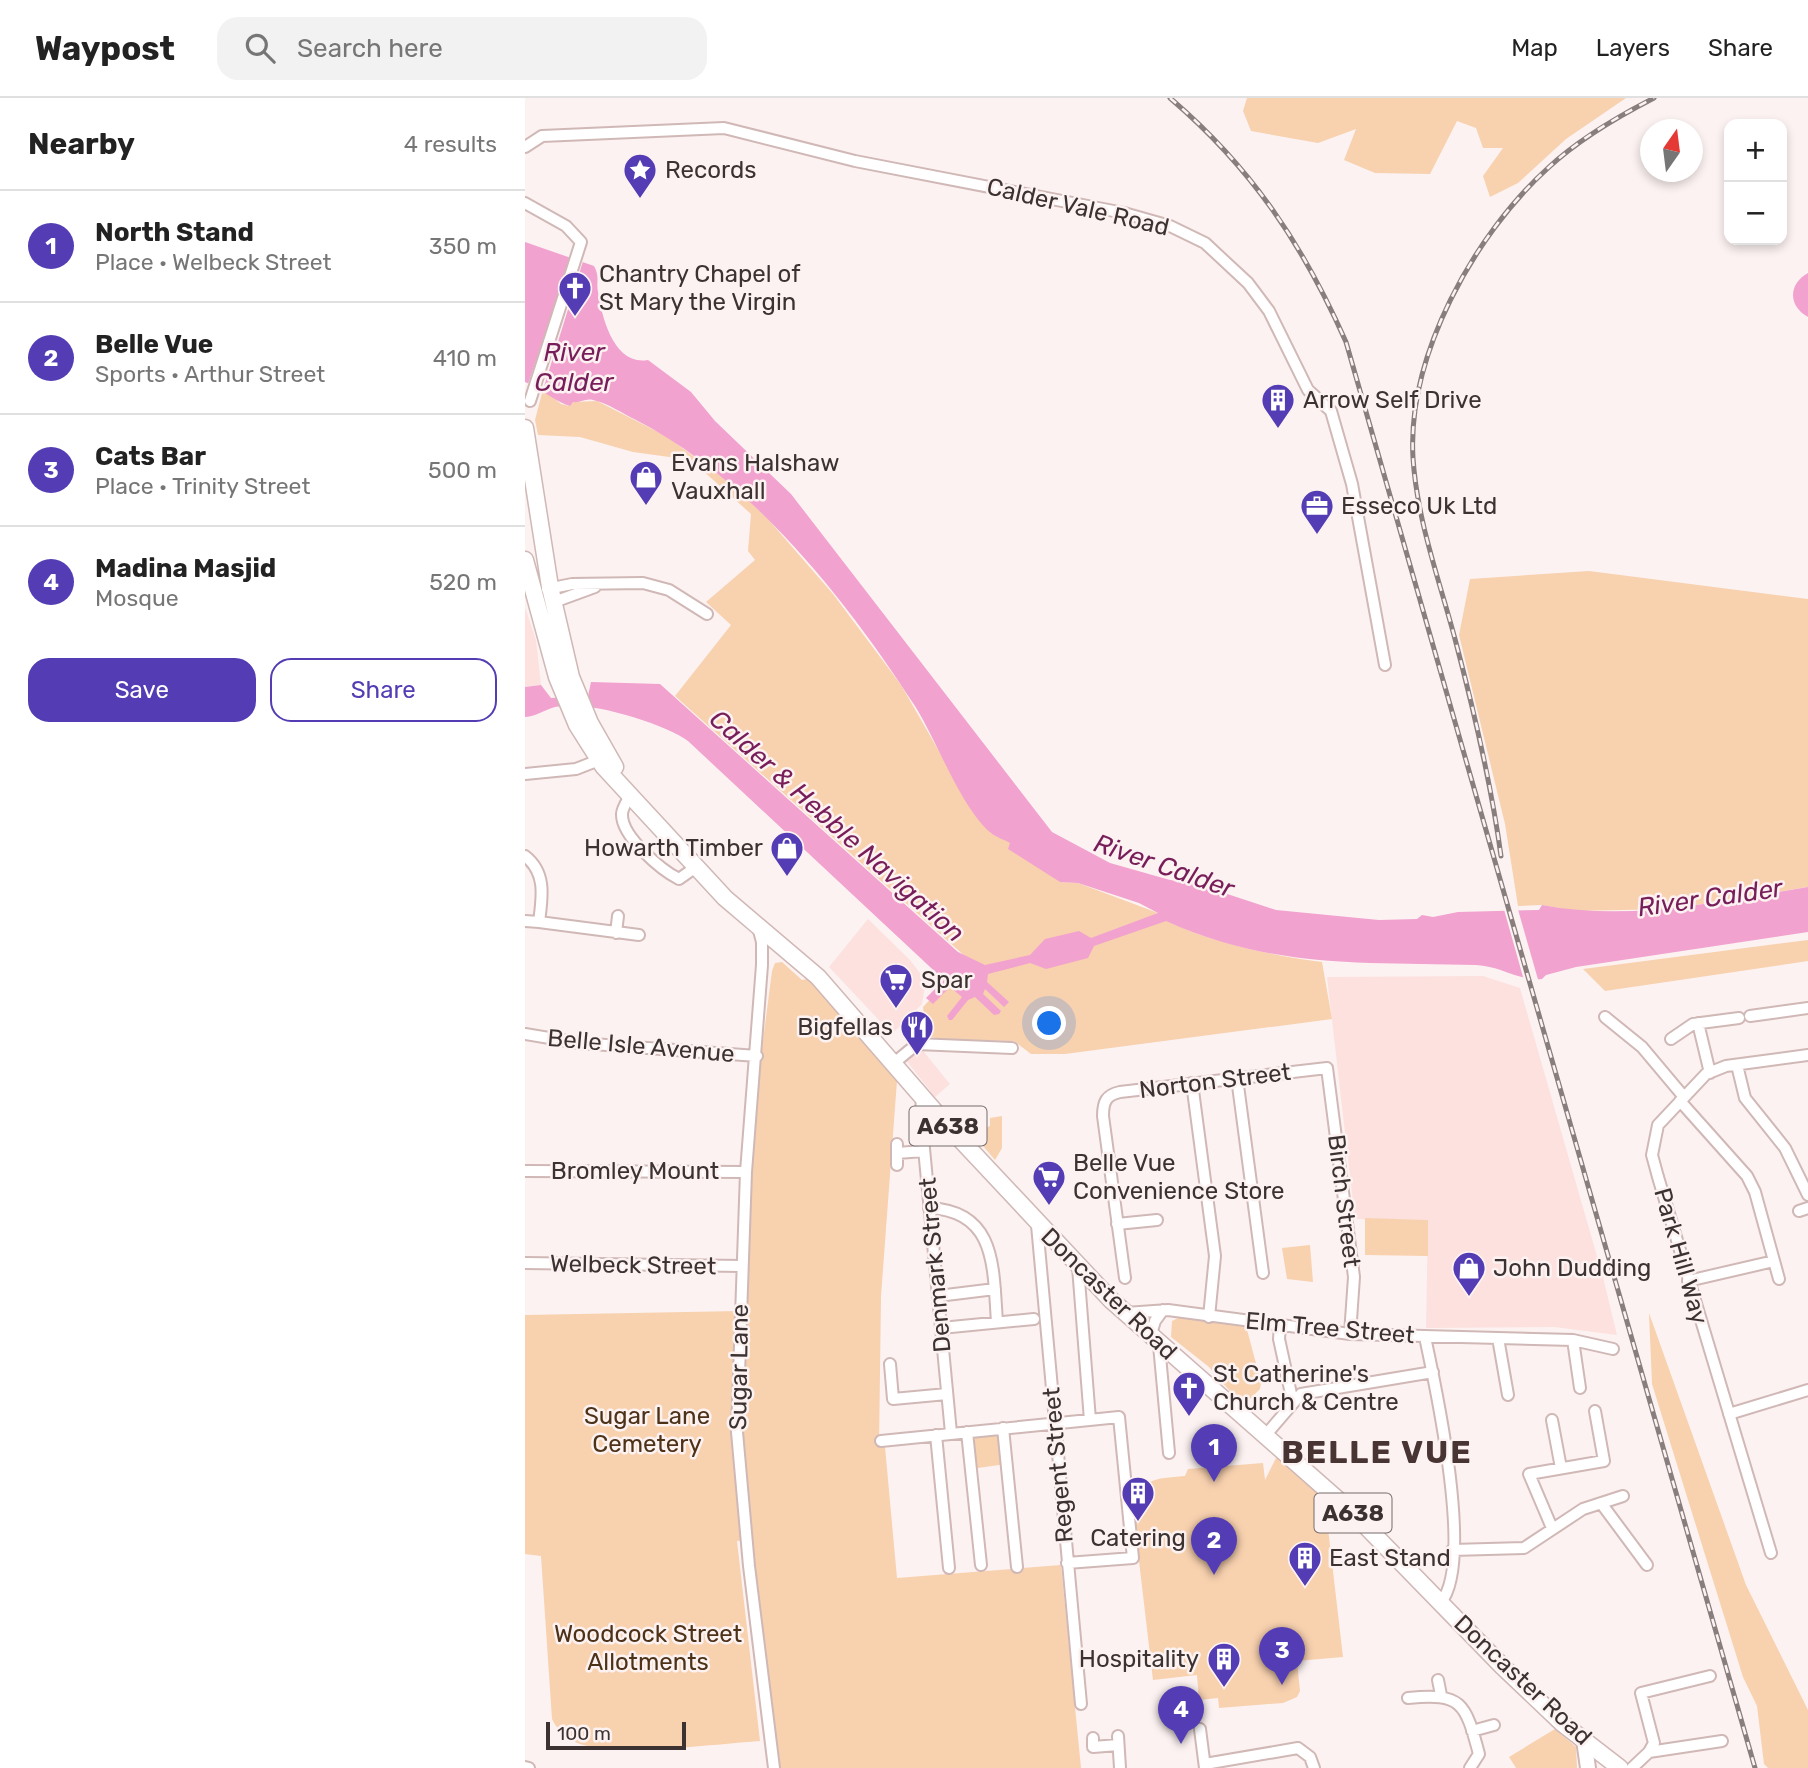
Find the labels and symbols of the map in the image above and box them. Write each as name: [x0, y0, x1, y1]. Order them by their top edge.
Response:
north arrow: [1640, 119, 1703, 182]
place icon: Records: [621, 151, 659, 200]
place label: Records: [665, 156, 756, 184]
street label: Calder Vale Road: [984, 172, 1172, 242]
place label: Chantry Chapel of St Mary the Virgin: [599, 260, 801, 316]
church icon: Chantry Chapel of St Mary the Virgin: [556, 269, 594, 318]
water label: River Calder: [535, 337, 614, 398]
building icon: Arrow Self Drive: [1259, 381, 1297, 430]
place label: Arrow Self Drive: [1303, 386, 1482, 414]
place label: Evans Halshaw Vauxhall: [671, 449, 839, 505]
shop icon: Evans Halshaw Vauxhall: [627, 458, 665, 507]
office icon: Esseco Uk Ltd: [1298, 487, 1336, 536]
place label: Esseco Uk Ltd: [1341, 492, 1497, 520]
water label: Calder & Hebble Navigation: [703, 703, 971, 949]
water label: River Calder: [1090, 828, 1239, 905]
shop icon: Howarth Timber: [768, 829, 806, 878]
place label: Howarth Timber: [584, 834, 763, 862]
water label: River Calder: [1635, 872, 1786, 924]
supermarket icon: Spar: [877, 961, 915, 1010]
place label: Spar: [921, 966, 973, 994]
your location: [1032, 1006, 1066, 1040]
restaurant icon: Bigfellas: [898, 1008, 936, 1057]
place label: Bigfellas: [797, 1013, 893, 1041]
street label: Belle Isle Avenue: [546, 1024, 736, 1068]
street label: Norton Street: [1138, 1058, 1292, 1104]
road number: A638: [909, 1107, 987, 1146]
street label: Birch Street: [1322, 1133, 1366, 1269]
place label: Belle Vue Convenience Store: [1073, 1149, 1285, 1205]
street label: Bromley Mount: [551, 1157, 719, 1185]
supermarket icon: Belle Vue Convenience Store: [1030, 1158, 1068, 1207]
street label: Denmark Street: [913, 1176, 957, 1354]
street label: Park Hill Way: [1648, 1185, 1714, 1327]
street label: Doncaster Road: [1035, 1222, 1183, 1366]
shop icon: John Dudding: [1450, 1249, 1488, 1298]
street label: Welbeck Street: [550, 1250, 716, 1280]
place label: John Dudding: [1493, 1254, 1651, 1282]
street label: Sugar Lane: [724, 1304, 754, 1430]
street label: Elm Tree Street: [1244, 1307, 1416, 1349]
place label: St Catherine's Church & Centre: [1213, 1360, 1399, 1416]
church icon: St Catherine's Church & Centre: [1170, 1369, 1208, 1418]
street label: Regent Street: [1037, 1386, 1079, 1544]
park label: Sugar Lane Cemetery: [584, 1402, 710, 1458]
pin: 1: [1191, 1424, 1237, 1482]
district label: BELLE VUE: [1281, 1433, 1473, 1471]
building icon: Catering: [1119, 1474, 1157, 1523]
road number: A638: [1315, 1494, 1391, 1532]
pin: 2: [1191, 1517, 1237, 1575]
place label: Catering: [1090, 1524, 1186, 1552]
building icon: East Stand: [1286, 1539, 1324, 1588]
place label: East Stand: [1329, 1544, 1451, 1572]
street label: Doncaster Road: [1448, 1609, 1598, 1751]
park label: Woodcock Street Allotments: [554, 1620, 742, 1676]
pin: 3: [1259, 1627, 1305, 1685]
building icon: Hospitality: [1205, 1640, 1243, 1689]
place label: Hospitality: [1079, 1645, 1199, 1673]
pin: 4: [1158, 1686, 1204, 1744]
scale bar: [546, 1719, 686, 1751]

